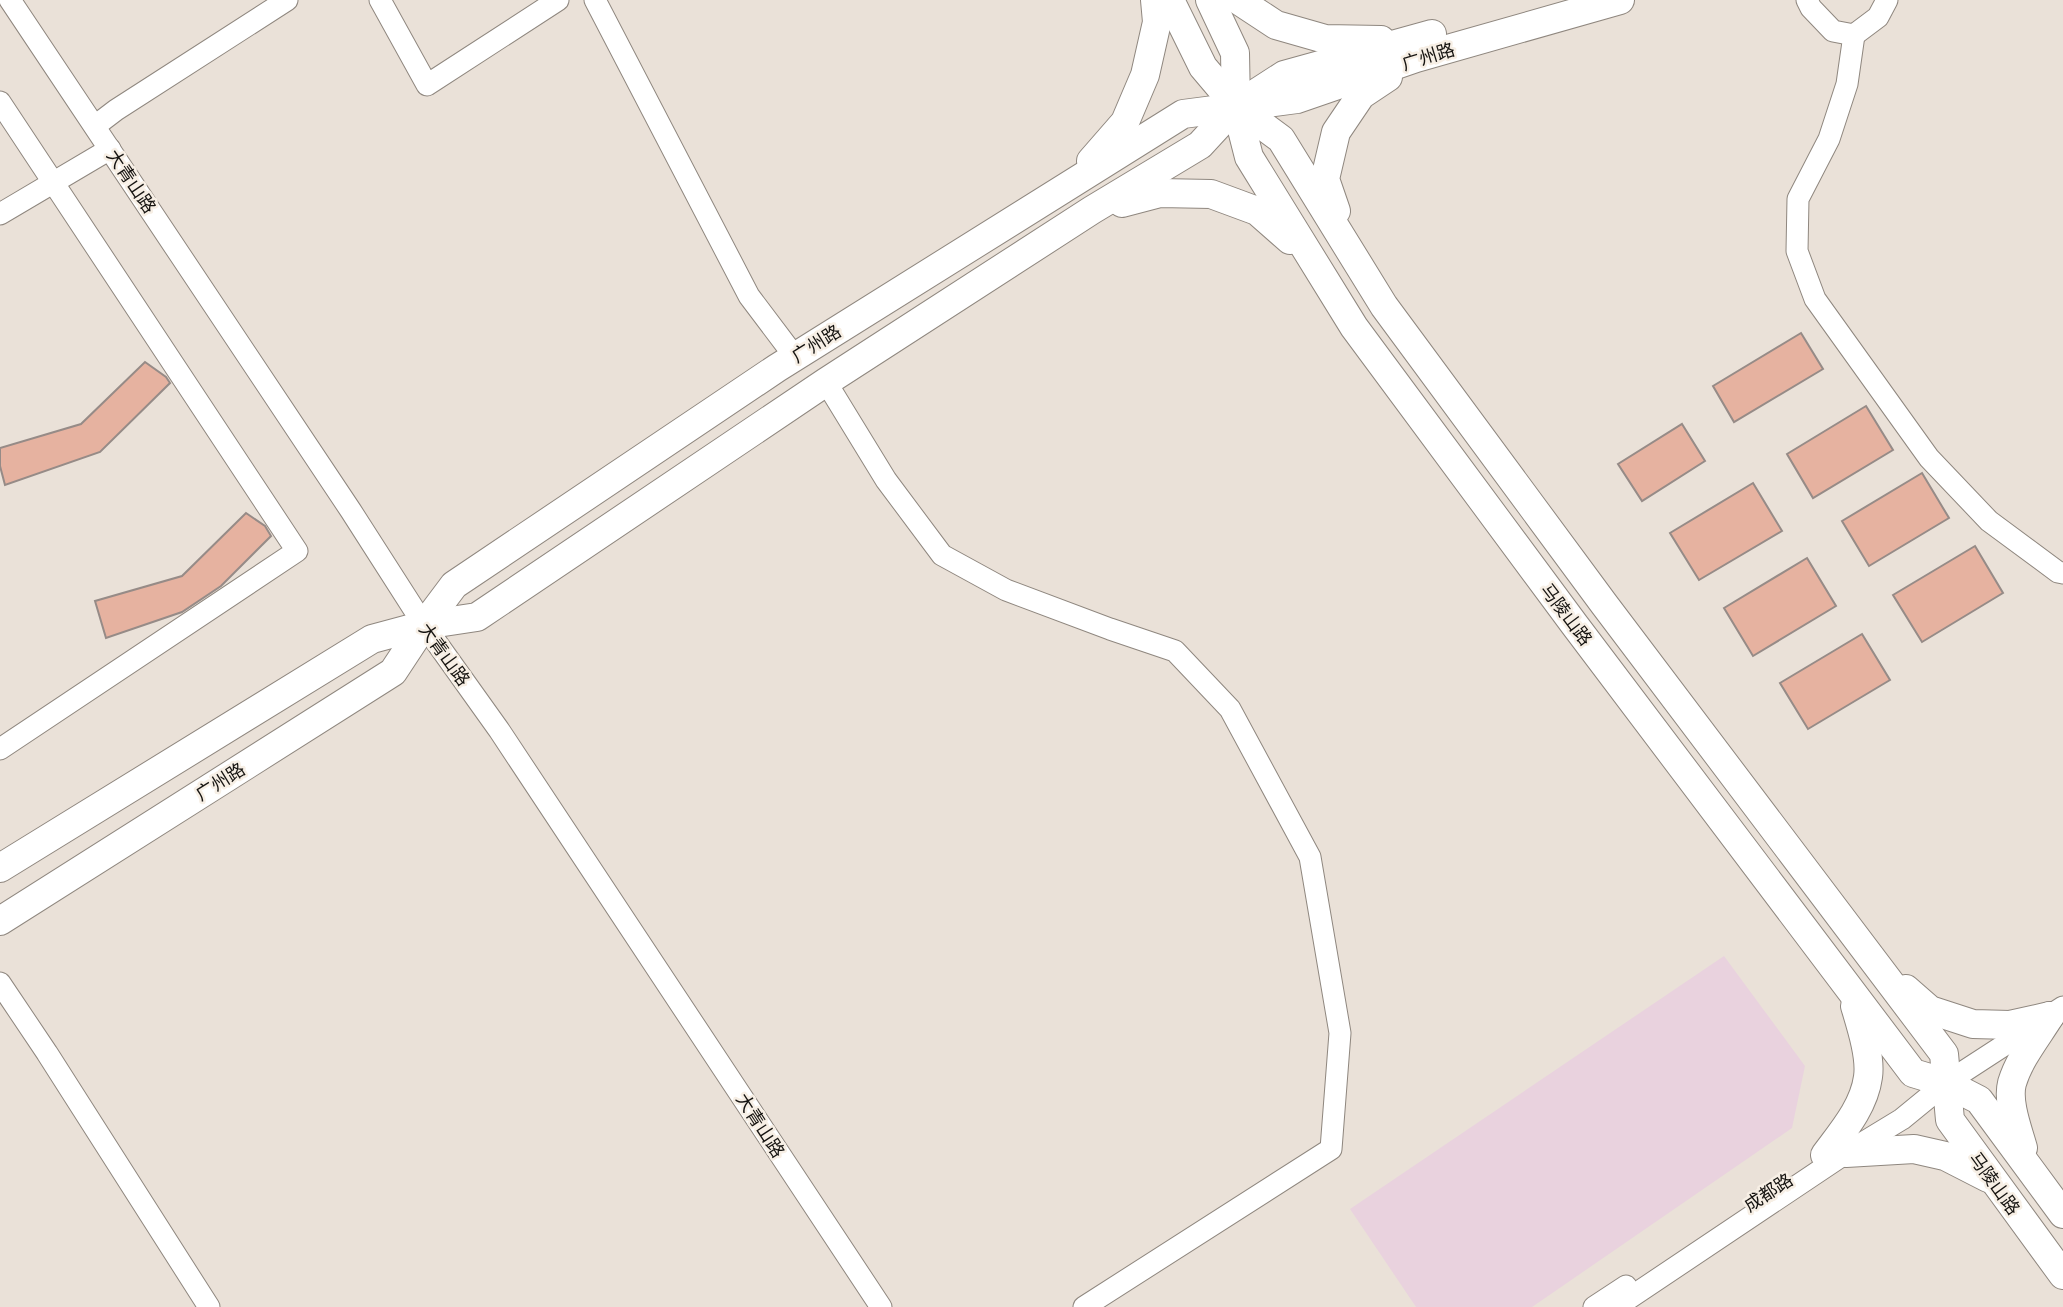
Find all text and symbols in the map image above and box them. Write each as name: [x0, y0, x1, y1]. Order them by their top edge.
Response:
street label: 广州路: [1399, 39, 1457, 73]
street label: 大青山路: [104, 146, 160, 216]
street label: 广州路: [788, 320, 844, 366]
street label: 马陵山路: [1537, 579, 1597, 649]
street label: 大青山路: [416, 619, 474, 689]
street label: 广州路: [192, 758, 248, 804]
street label: 大青山路: [733, 1089, 789, 1161]
street label: 马陵山路: [1966, 1148, 2024, 1218]
street label: 成都路: [1740, 1169, 1796, 1215]

